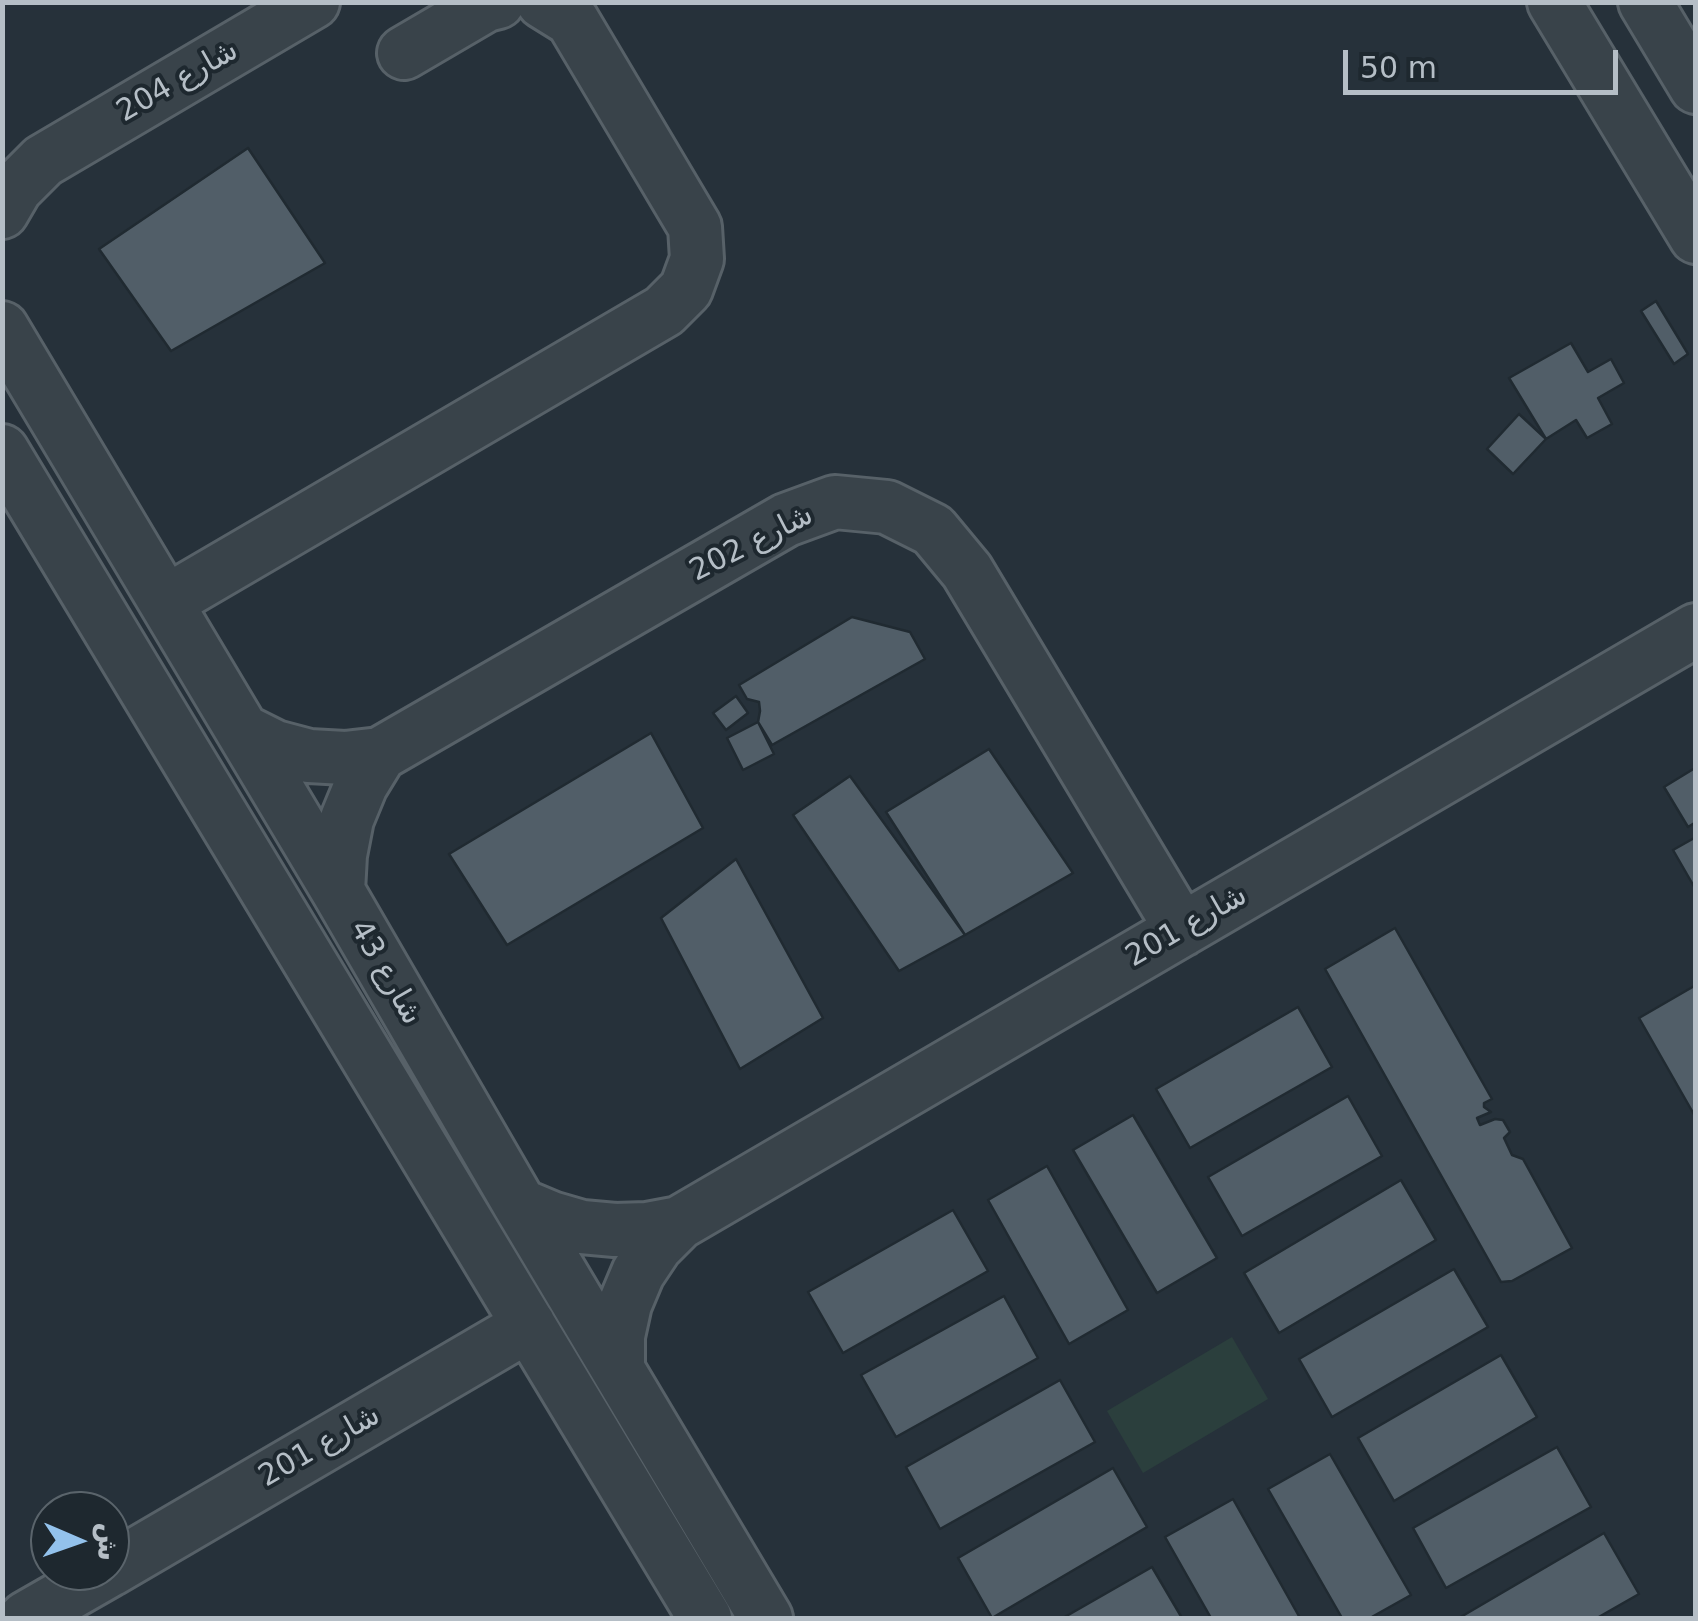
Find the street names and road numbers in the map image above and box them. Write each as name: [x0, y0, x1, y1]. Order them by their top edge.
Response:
street label: شارع 204: [111, 33, 245, 131]
street label: شارع 202: [684, 498, 820, 590]
street label: شارع 201: [1120, 878, 1254, 976]
street label: شارع 43: [341, 914, 429, 1032]
street label: شارع 201: [253, 1398, 387, 1496]

